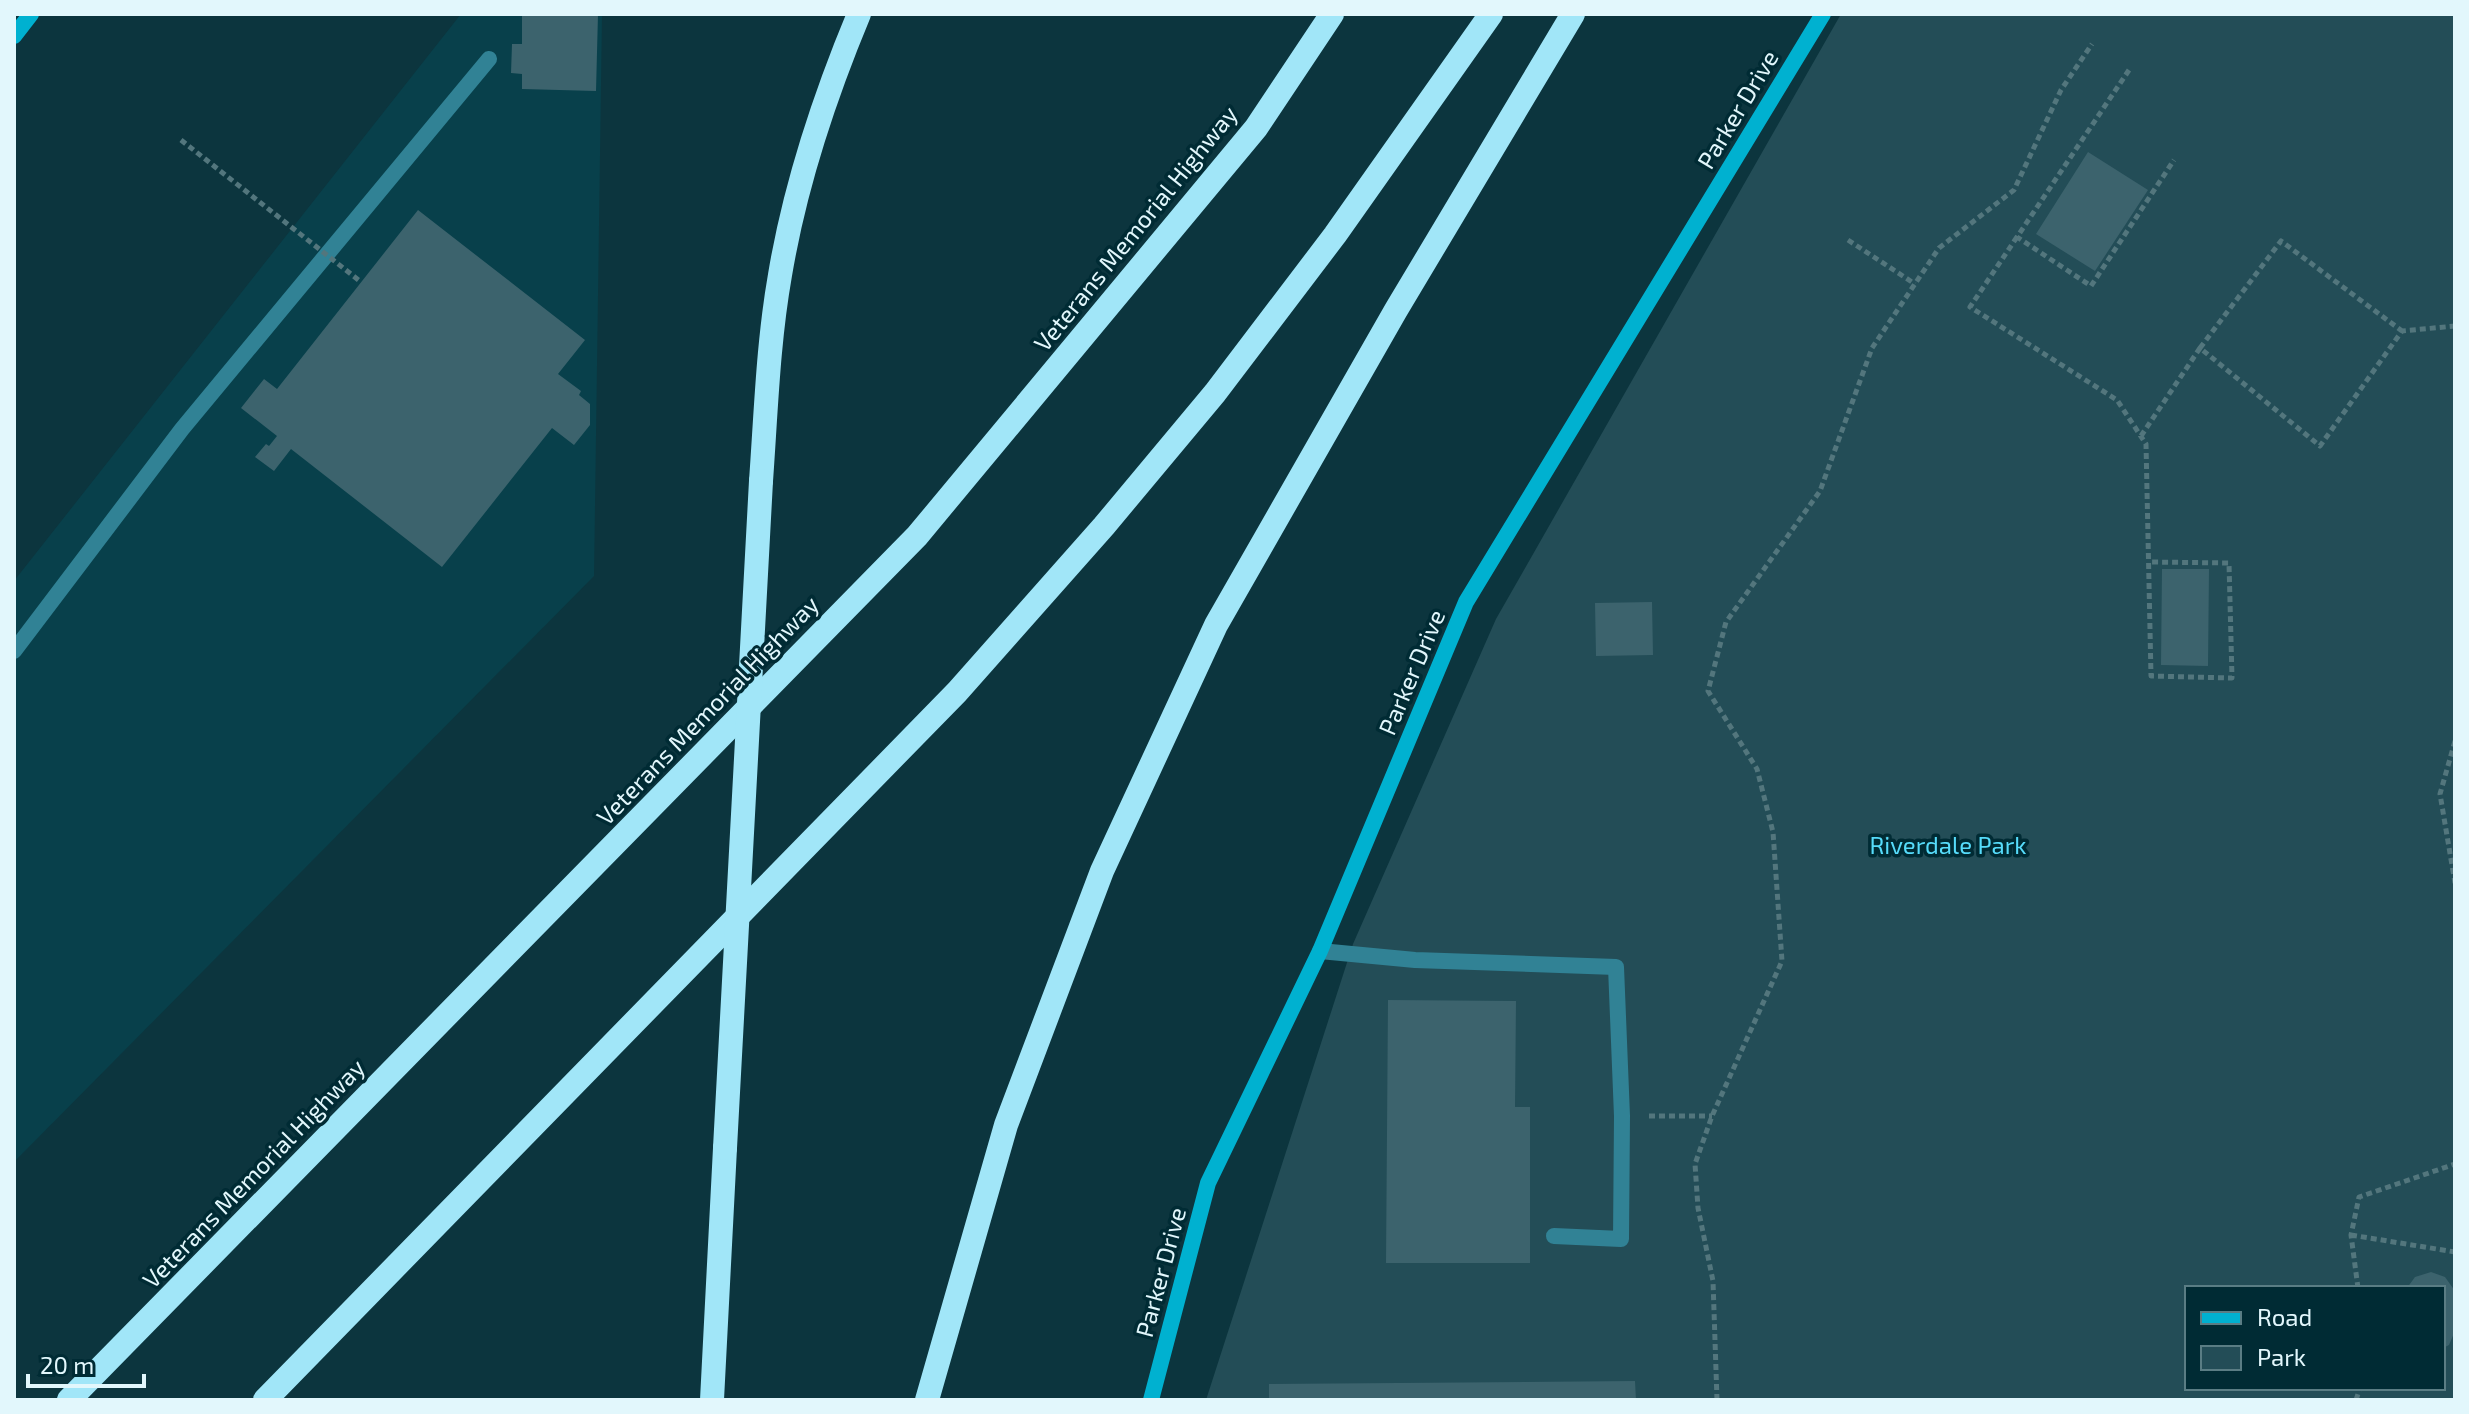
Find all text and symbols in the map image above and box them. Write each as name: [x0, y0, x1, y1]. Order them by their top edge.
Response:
street label: Parker Drive: [1690, 45, 1784, 173]
street label: Veterans Memorial Highway: [1027, 99, 1243, 356]
street label: Veterans Memorial Highway: [590, 589, 824, 831]
street label: Parker Drive: [1372, 605, 1450, 739]
park label: Riverdale Park: [1869, 830, 2027, 859]
street label: Veterans Memorial Highway: [136, 1052, 370, 1294]
street label: Parker Drive: [1129, 1204, 1191, 1340]
legend: [2185, 1286, 2445, 1390]
text: Road: [2257, 1302, 2312, 1331]
scale bar: [28, 1338, 144, 1388]
text: Park: [2257, 1342, 2306, 1371]
text: 20 m: [40, 1350, 94, 1379]

